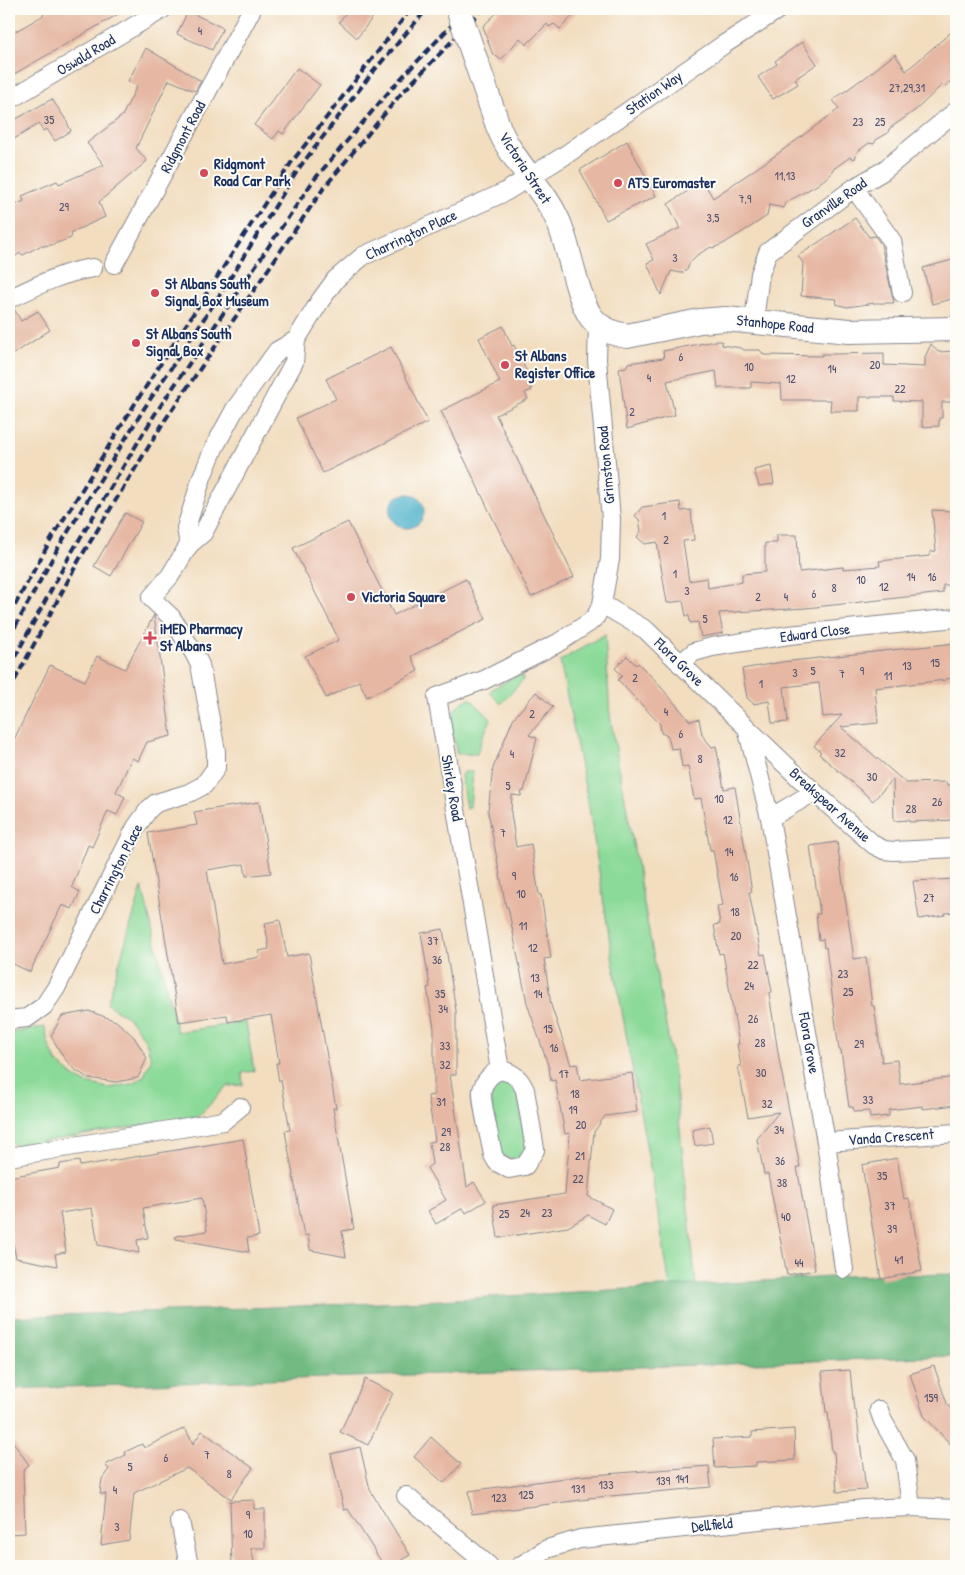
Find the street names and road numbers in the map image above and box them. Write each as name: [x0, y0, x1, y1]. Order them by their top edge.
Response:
street label: Oswald Road: [53, 29, 119, 80]
street label: Station Way: [621, 66, 686, 120]
street label: Ridgmont Road: [155, 97, 210, 177]
street label: Victoria Street: [494, 128, 557, 209]
street label: Granville Road: [797, 172, 871, 233]
street label: Charrington Place: [361, 204, 460, 265]
street label: Stanhope Road: [735, 309, 815, 338]
street label: Grimston Road: [592, 425, 619, 505]
street label: Edward Close: [779, 618, 851, 647]
street label: Flora Grove: [649, 632, 709, 691]
street label: Shirley Road: [436, 753, 469, 823]
street label: Breakspear Avenue: [785, 762, 876, 847]
street label: Charrington Place: [84, 820, 147, 918]
street label: Flora Grove: [794, 1010, 825, 1075]
street label: Vanda Crescent: [847, 1123, 935, 1150]
street label: Dellfield: [690, 1512, 734, 1537]

